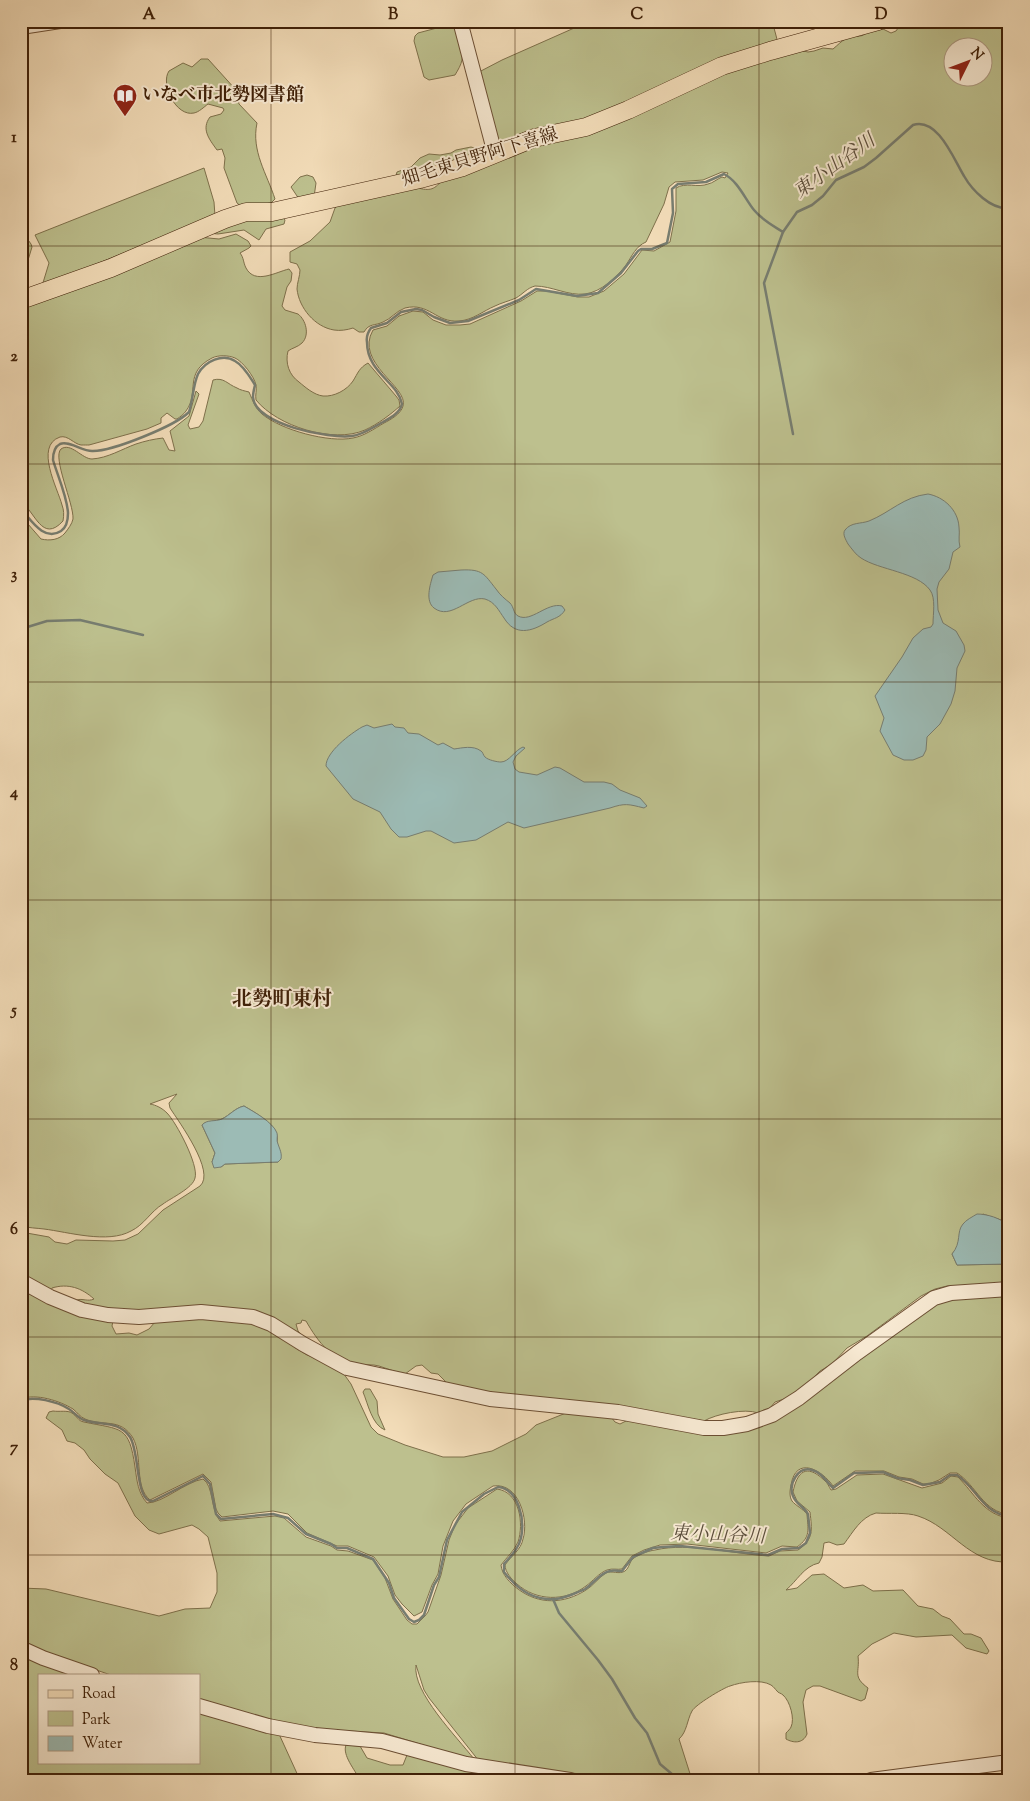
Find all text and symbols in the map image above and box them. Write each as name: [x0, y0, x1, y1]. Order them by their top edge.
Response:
text: A: [143, 4, 156, 27]
text: B: [388, 4, 398, 27]
text: C: [631, 4, 644, 27]
text: D: [875, 4, 888, 27]
north arrow: [942, 38, 992, 88]
text: N: [965, 44, 987, 65]
library icon: いなべ市北勢図書館: [112, 83, 138, 117]
place label: いなべ市北勢図書館: [142, 83, 304, 109]
street label: 畑毛東貝野阿下喜線: [399, 122, 561, 194]
text: 1: [11, 127, 17, 150]
water label: 東小山谷川: [789, 127, 883, 206]
text: 2: [10, 346, 18, 369]
text: 3: [11, 564, 18, 587]
text: 4: [9, 782, 18, 805]
district label: 北勢町東村: [232, 986, 332, 1015]
text: 5: [9, 1000, 17, 1023]
text: 6: [10, 1219, 18, 1242]
text: 7: [10, 1437, 19, 1460]
water label: 東小山谷川: [670, 1521, 768, 1551]
text: 8: [10, 1655, 18, 1678]
legend: [38, 1674, 200, 1764]
text: Road: [82, 1684, 116, 1705]
text: Park: [82, 1710, 111, 1731]
text: Water: [82, 1734, 123, 1755]

